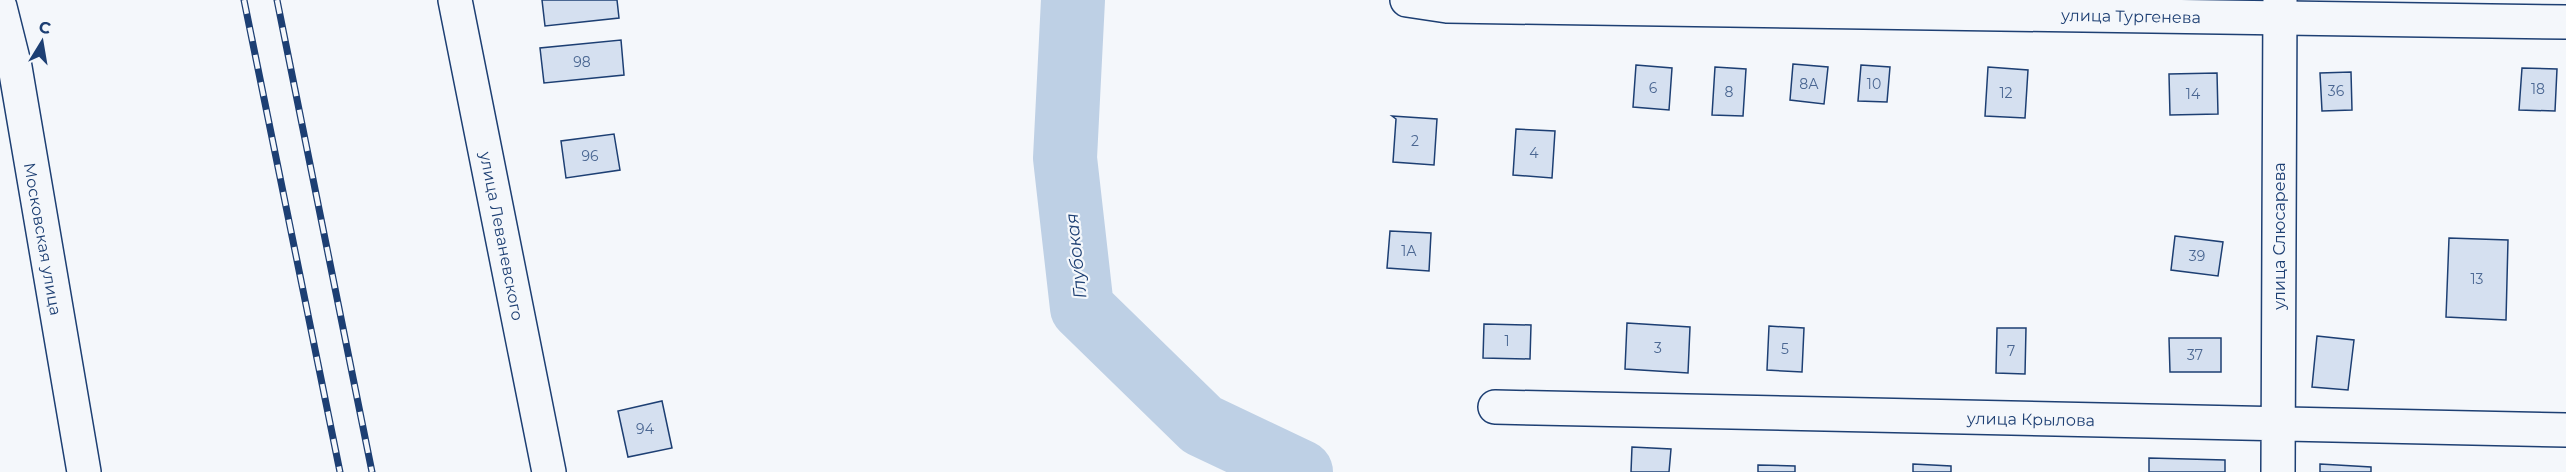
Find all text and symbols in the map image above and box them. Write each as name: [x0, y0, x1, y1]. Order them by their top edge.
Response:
street label: улица Тургенева: [2060, 6, 2201, 27]
north arrow: [12, 12, 72, 72]
text: С: [37, 17, 53, 38]
house number: 98: [573, 53, 591, 71]
house number: 8А: [1799, 75, 1819, 93]
house number: 10: [1867, 75, 1881, 93]
house number: 6: [1649, 79, 1658, 97]
house number: 18: [2531, 80, 2545, 98]
house number: 36: [2328, 82, 2345, 100]
house number: 8: [1725, 83, 1734, 101]
house number: 12: [1999, 84, 2013, 102]
house number: 14: [2186, 85, 2201, 103]
house number: 2: [1411, 132, 1419, 150]
house number: 4: [1529, 144, 1539, 162]
house number: 96: [581, 147, 599, 165]
street label: улица Леваневского: [476, 149, 527, 322]
street label: Московская улица: [20, 161, 65, 317]
street label: улица Слюсарева: [2270, 162, 2289, 311]
water label: Глубокая: [1061, 212, 1091, 300]
house number: 1А: [1401, 242, 1417, 260]
house number: 39: [2189, 247, 2205, 265]
house number: 13: [2471, 270, 2484, 288]
house number: 1: [1504, 332, 1510, 350]
house number: 3: [1654, 339, 1662, 357]
house number: 5: [1781, 340, 1789, 358]
house number: 7: [2007, 342, 2015, 360]
house number: 37: [2187, 346, 2203, 364]
street label: улица Крылова: [1966, 409, 2095, 430]
house number: 94: [636, 420, 655, 438]

